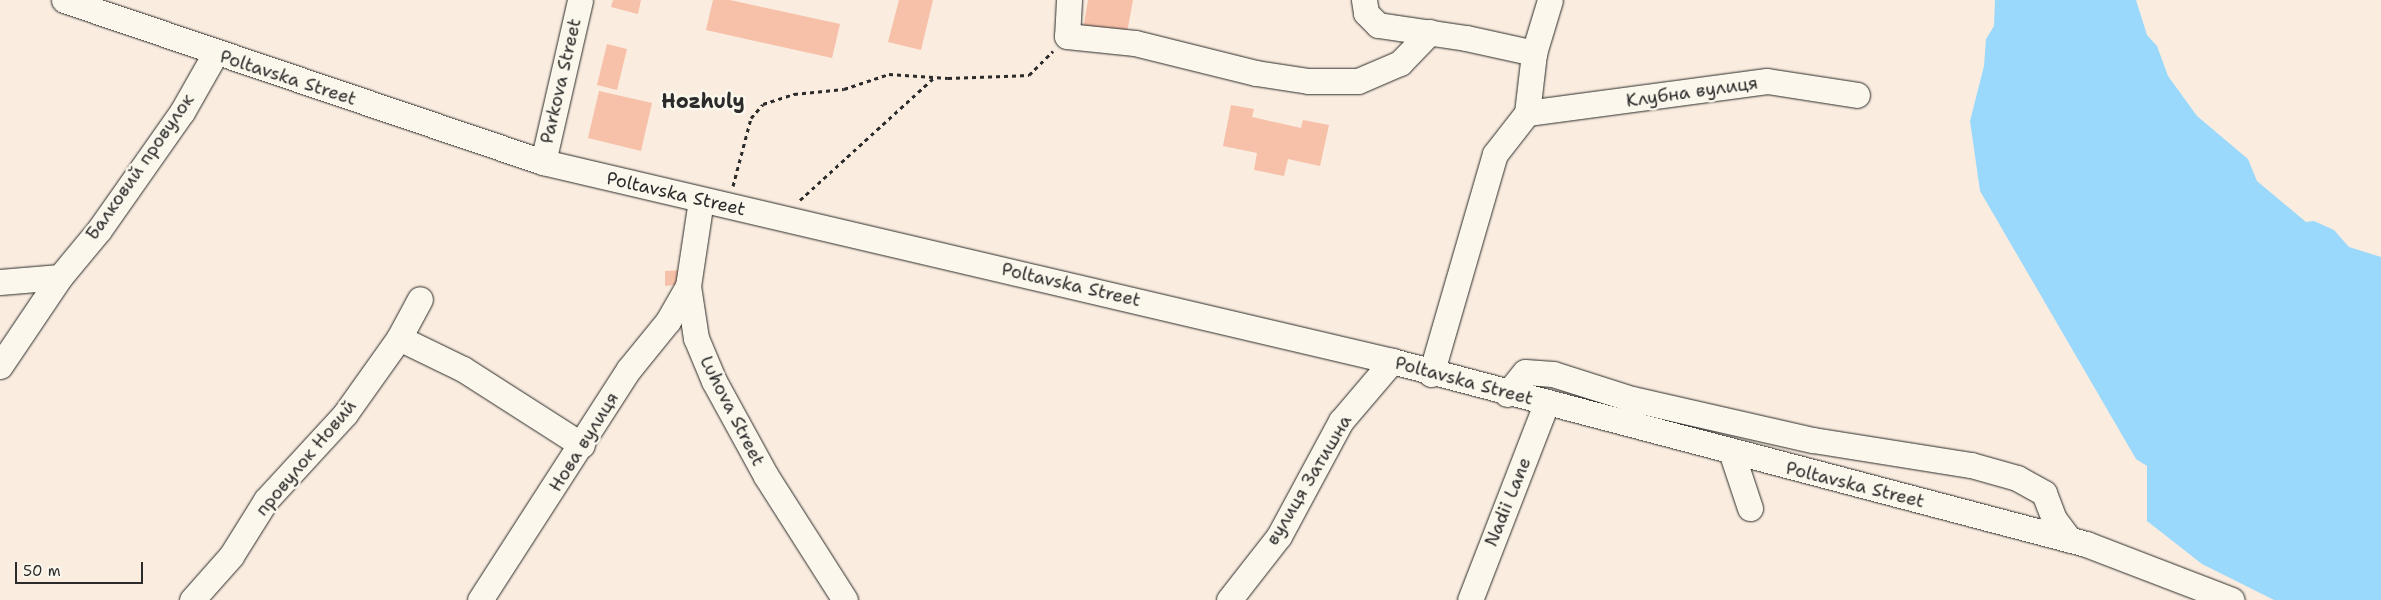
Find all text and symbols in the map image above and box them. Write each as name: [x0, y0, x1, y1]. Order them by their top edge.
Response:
street label: Parkova Street: [536, 16, 586, 146]
street label: Poltavska Street: [217, 46, 359, 110]
street label: Клубна вулиця: [1625, 72, 1759, 112]
district label: Hozhuly: [661, 89, 745, 113]
street label: Балковий провулок: [81, 90, 199, 244]
street label: Poltavska Street: [604, 168, 748, 220]
street label: Poltavska Street: [999, 259, 1143, 311]
street label: Luhova Street: [695, 352, 769, 470]
street label: Poltavska Street: [1393, 352, 1535, 410]
street label: Нова вулиця: [545, 388, 623, 496]
street label: провулок Новий: [251, 396, 361, 520]
street label: вулиця Затишна: [1262, 411, 1356, 549]
street label: Nadii Lane: [1480, 454, 1536, 550]
street label: Poltavska Street: [1783, 457, 1927, 513]
scale bar: [18, 552, 145, 584]
text: 50 m: [23, 561, 61, 581]

